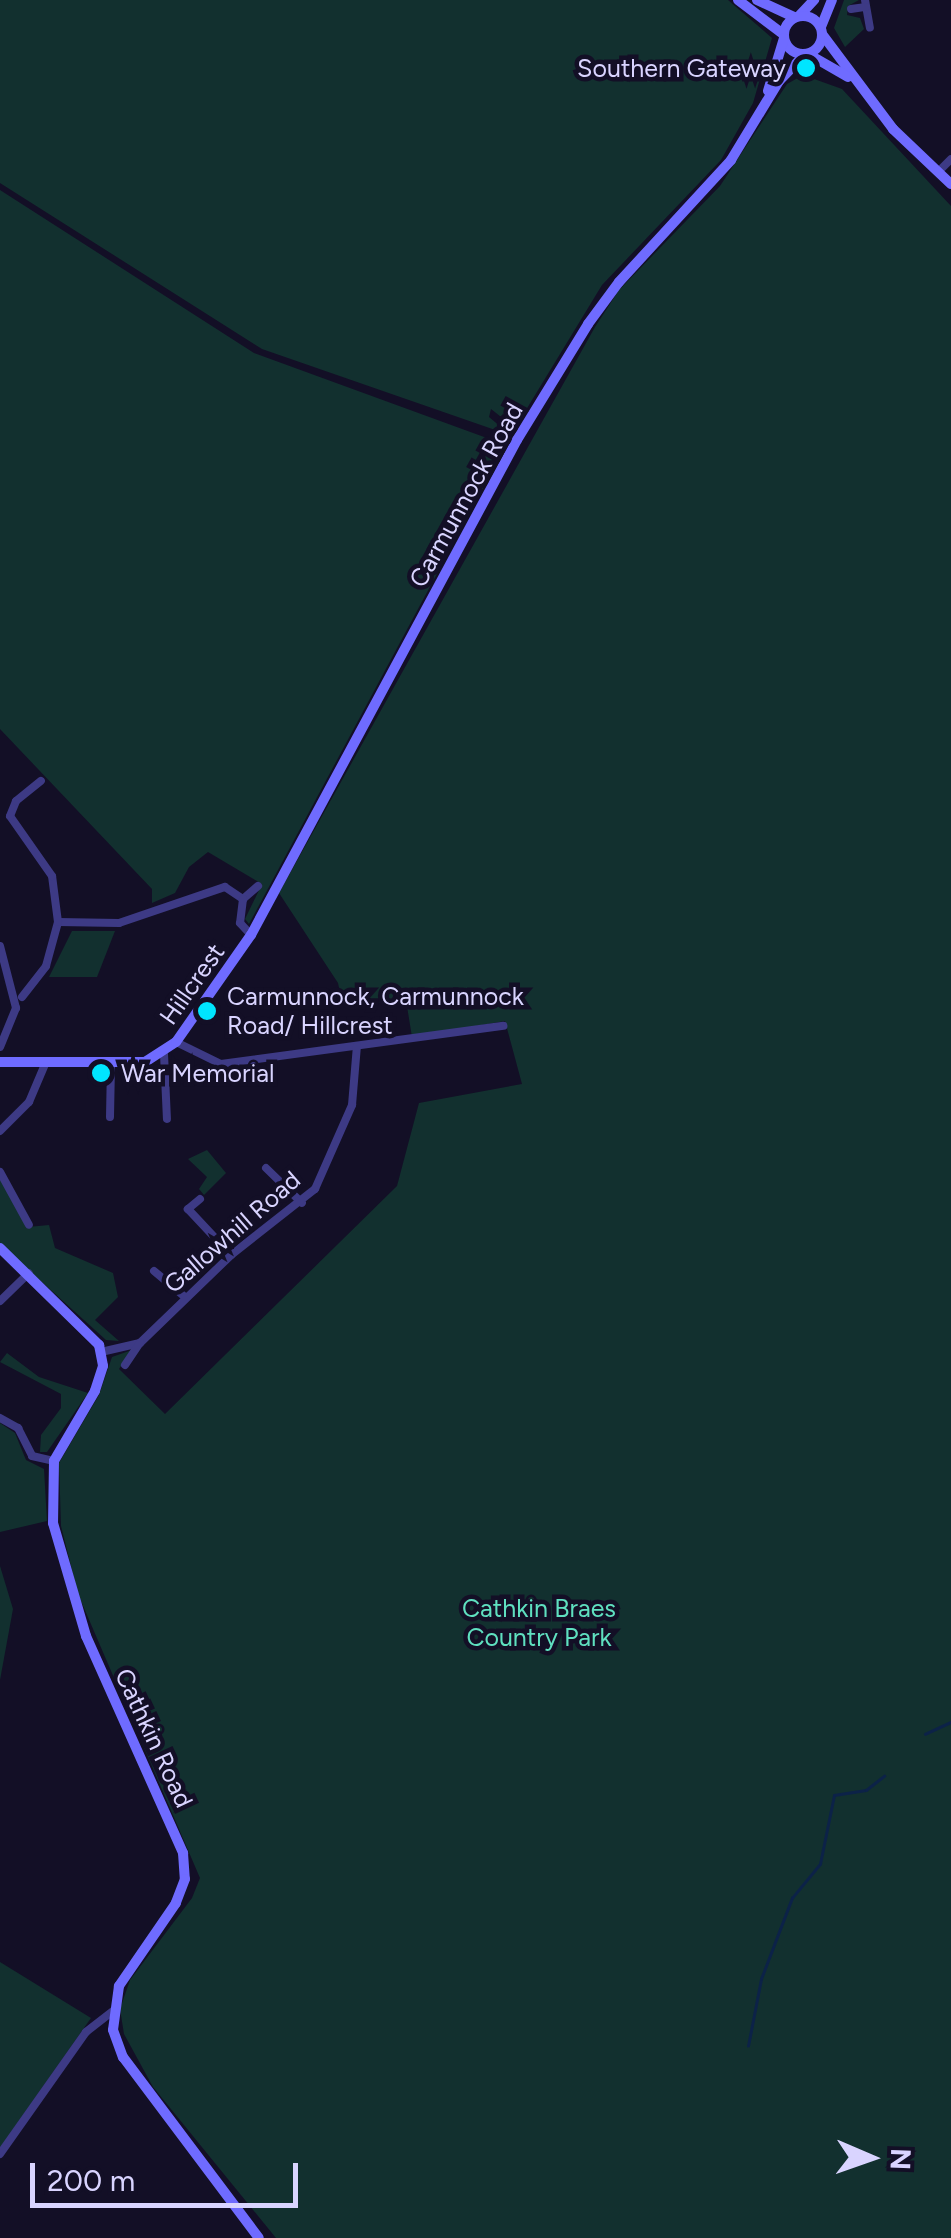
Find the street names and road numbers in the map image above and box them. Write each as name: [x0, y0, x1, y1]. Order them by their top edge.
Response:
street label: Carmunnock Road: [403, 398, 529, 592]
street label: Hillcrest: [153, 938, 231, 1030]
street label: Gallowhill Road: [158, 1165, 306, 1299]
street label: Cathkin Road: [109, 1664, 199, 1812]

